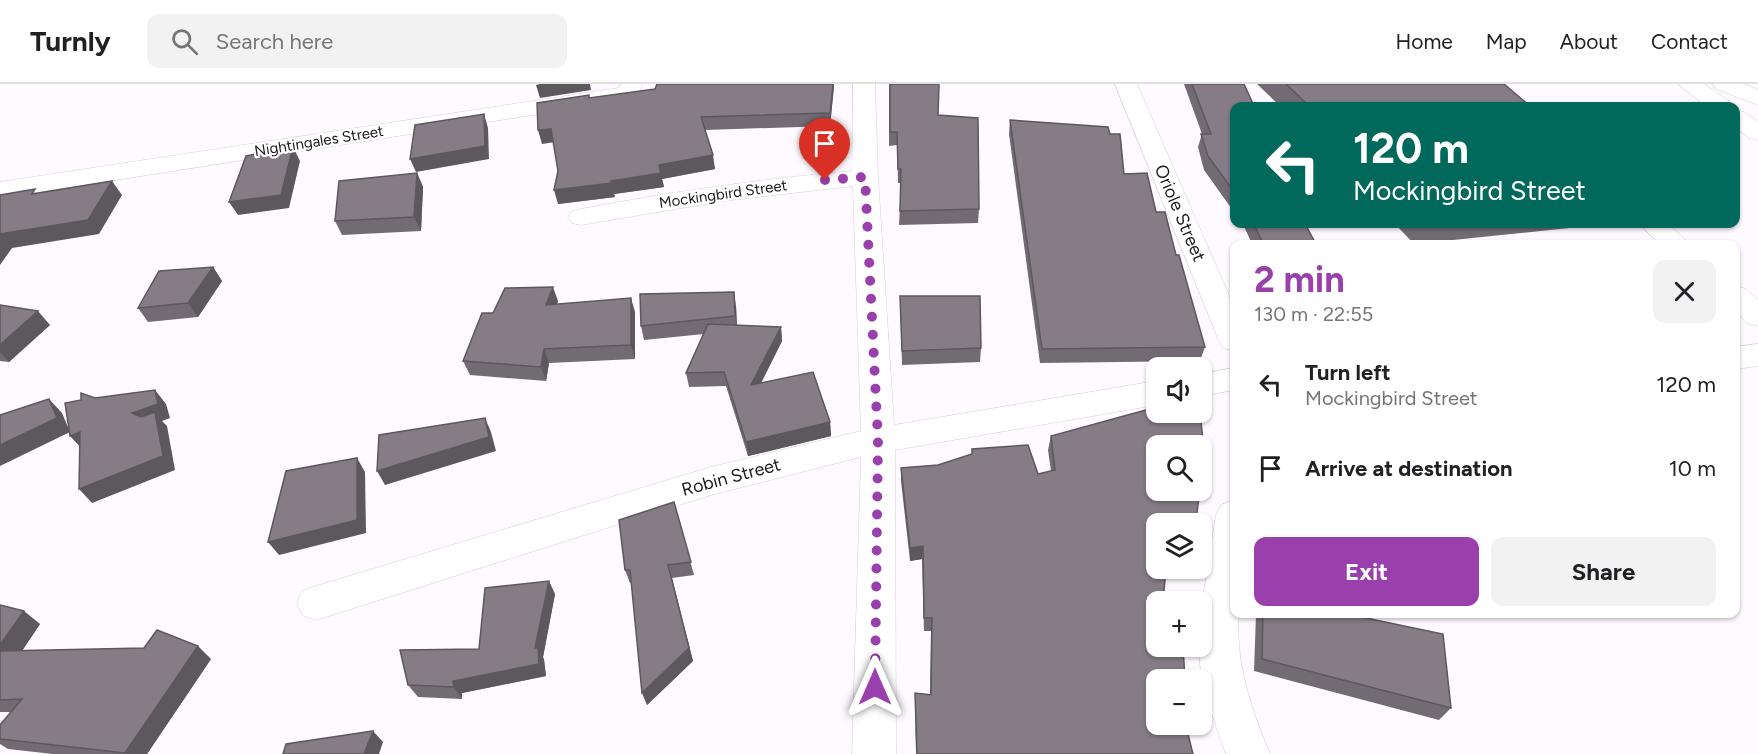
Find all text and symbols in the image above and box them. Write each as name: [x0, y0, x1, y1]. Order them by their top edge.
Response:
search box: [147, 14, 567, 68]
text: Turnly: [30, 24, 111, 58]
icon: search: [168, 25, 201, 58]
text: Search here: [216, 28, 333, 55]
text: Home: [1396, 29, 1453, 54]
text: Map: [1486, 29, 1527, 54]
text: About: [1560, 29, 1618, 54]
text: Contact: [1651, 29, 1728, 54]
pin: [799, 118, 850, 180]
street label: Nightingales Street: [253, 122, 385, 160]
text: 120 m: [1353, 123, 1469, 174]
icon: left: [1254, 126, 1332, 204]
icon: arrive: [808, 127, 841, 160]
street label: Oriole Street: [1150, 161, 1210, 265]
text: Mockingbird Street: [1353, 174, 1586, 207]
street label: Mockingbird Street: [658, 176, 789, 212]
text: 2 min: [1254, 258, 1345, 301]
button: close: [1653, 260, 1716, 323]
text: 130 m · 22:55: [1254, 302, 1373, 326]
map controls: [1146, 357, 1212, 735]
button: sound: [1146, 357, 1212, 423]
text: Turn left: [1305, 359, 1391, 386]
icon: left: [1254, 368, 1287, 401]
text: 120 m: [1656, 371, 1716, 398]
text: Mockingbird Street: [1305, 386, 1477, 410]
button: search: [1146, 435, 1212, 501]
icon: arrive: [1254, 452, 1287, 485]
street label: Robin Street: [679, 453, 783, 501]
text: Arrive at destination: [1305, 455, 1513, 482]
text: 10 m: [1669, 455, 1716, 482]
button: layers: [1146, 513, 1212, 579]
button: Exit: [1254, 537, 1479, 606]
button: Share: [1491, 537, 1716, 606]
button: +: [1146, 591, 1212, 657]
position arrow: [843, 655, 907, 719]
button: −: [1146, 669, 1212, 735]

